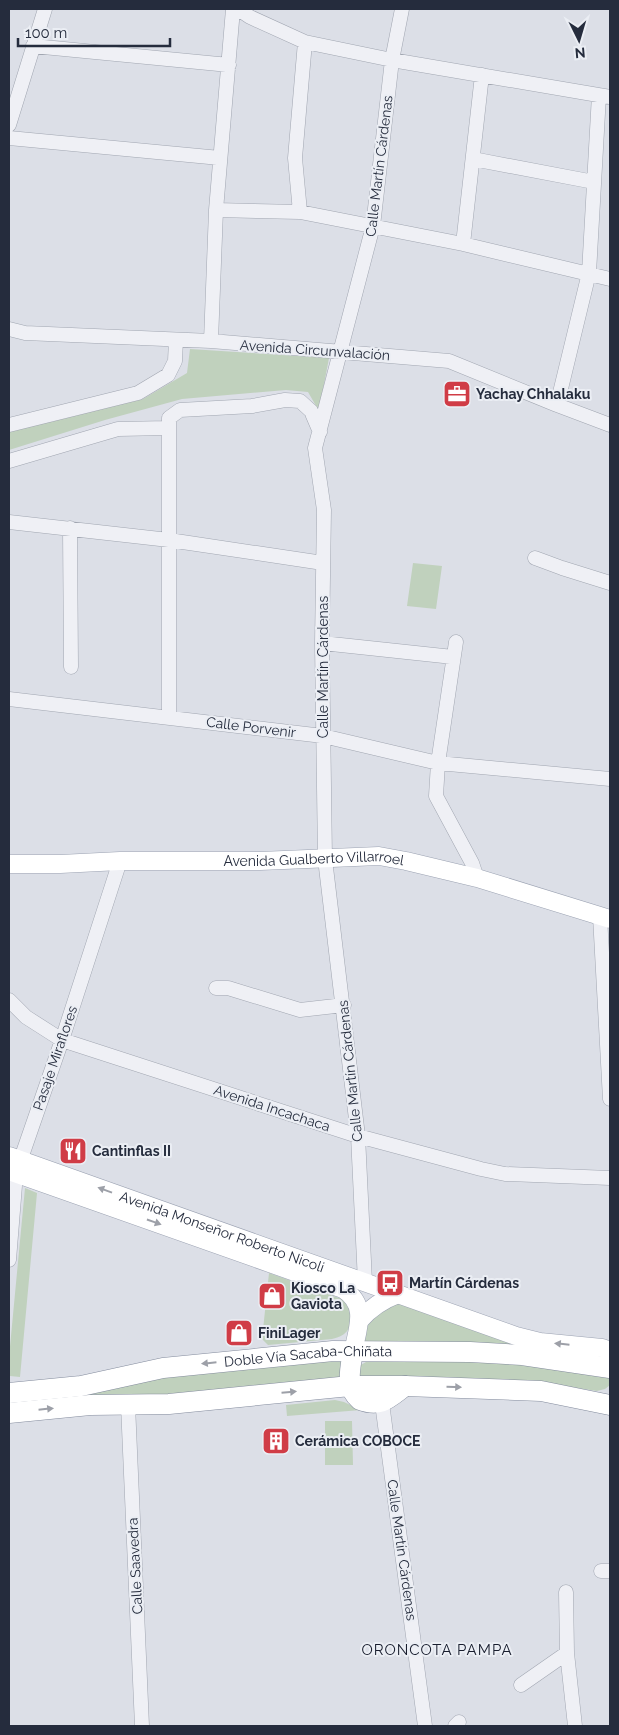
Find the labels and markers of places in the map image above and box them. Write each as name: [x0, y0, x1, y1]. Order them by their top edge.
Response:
office icon: Yachay Chhalaku: [442, 379, 472, 409]
place label: Yachay Chhalaku: [476, 386, 591, 402]
restaurant icon: Cantinflas II: [58, 1136, 88, 1166]
place label: Cantinflas II: [92, 1143, 171, 1159]
bus stop icon: Martín Cárdenas: [375, 1268, 405, 1298]
place label: Martín Cárdenas: [409, 1275, 519, 1291]
place label: Kiosco La Gaviota: [291, 1280, 355, 1312]
shop icon: Kiosco La Gaviota: [257, 1281, 287, 1311]
shop icon: FiniLager: [224, 1318, 254, 1348]
place label: FiniLager: [258, 1325, 321, 1341]
building icon: Cerámica COBOCE: [261, 1426, 291, 1456]
place label: Cerámica COBOCE: [295, 1433, 420, 1449]

